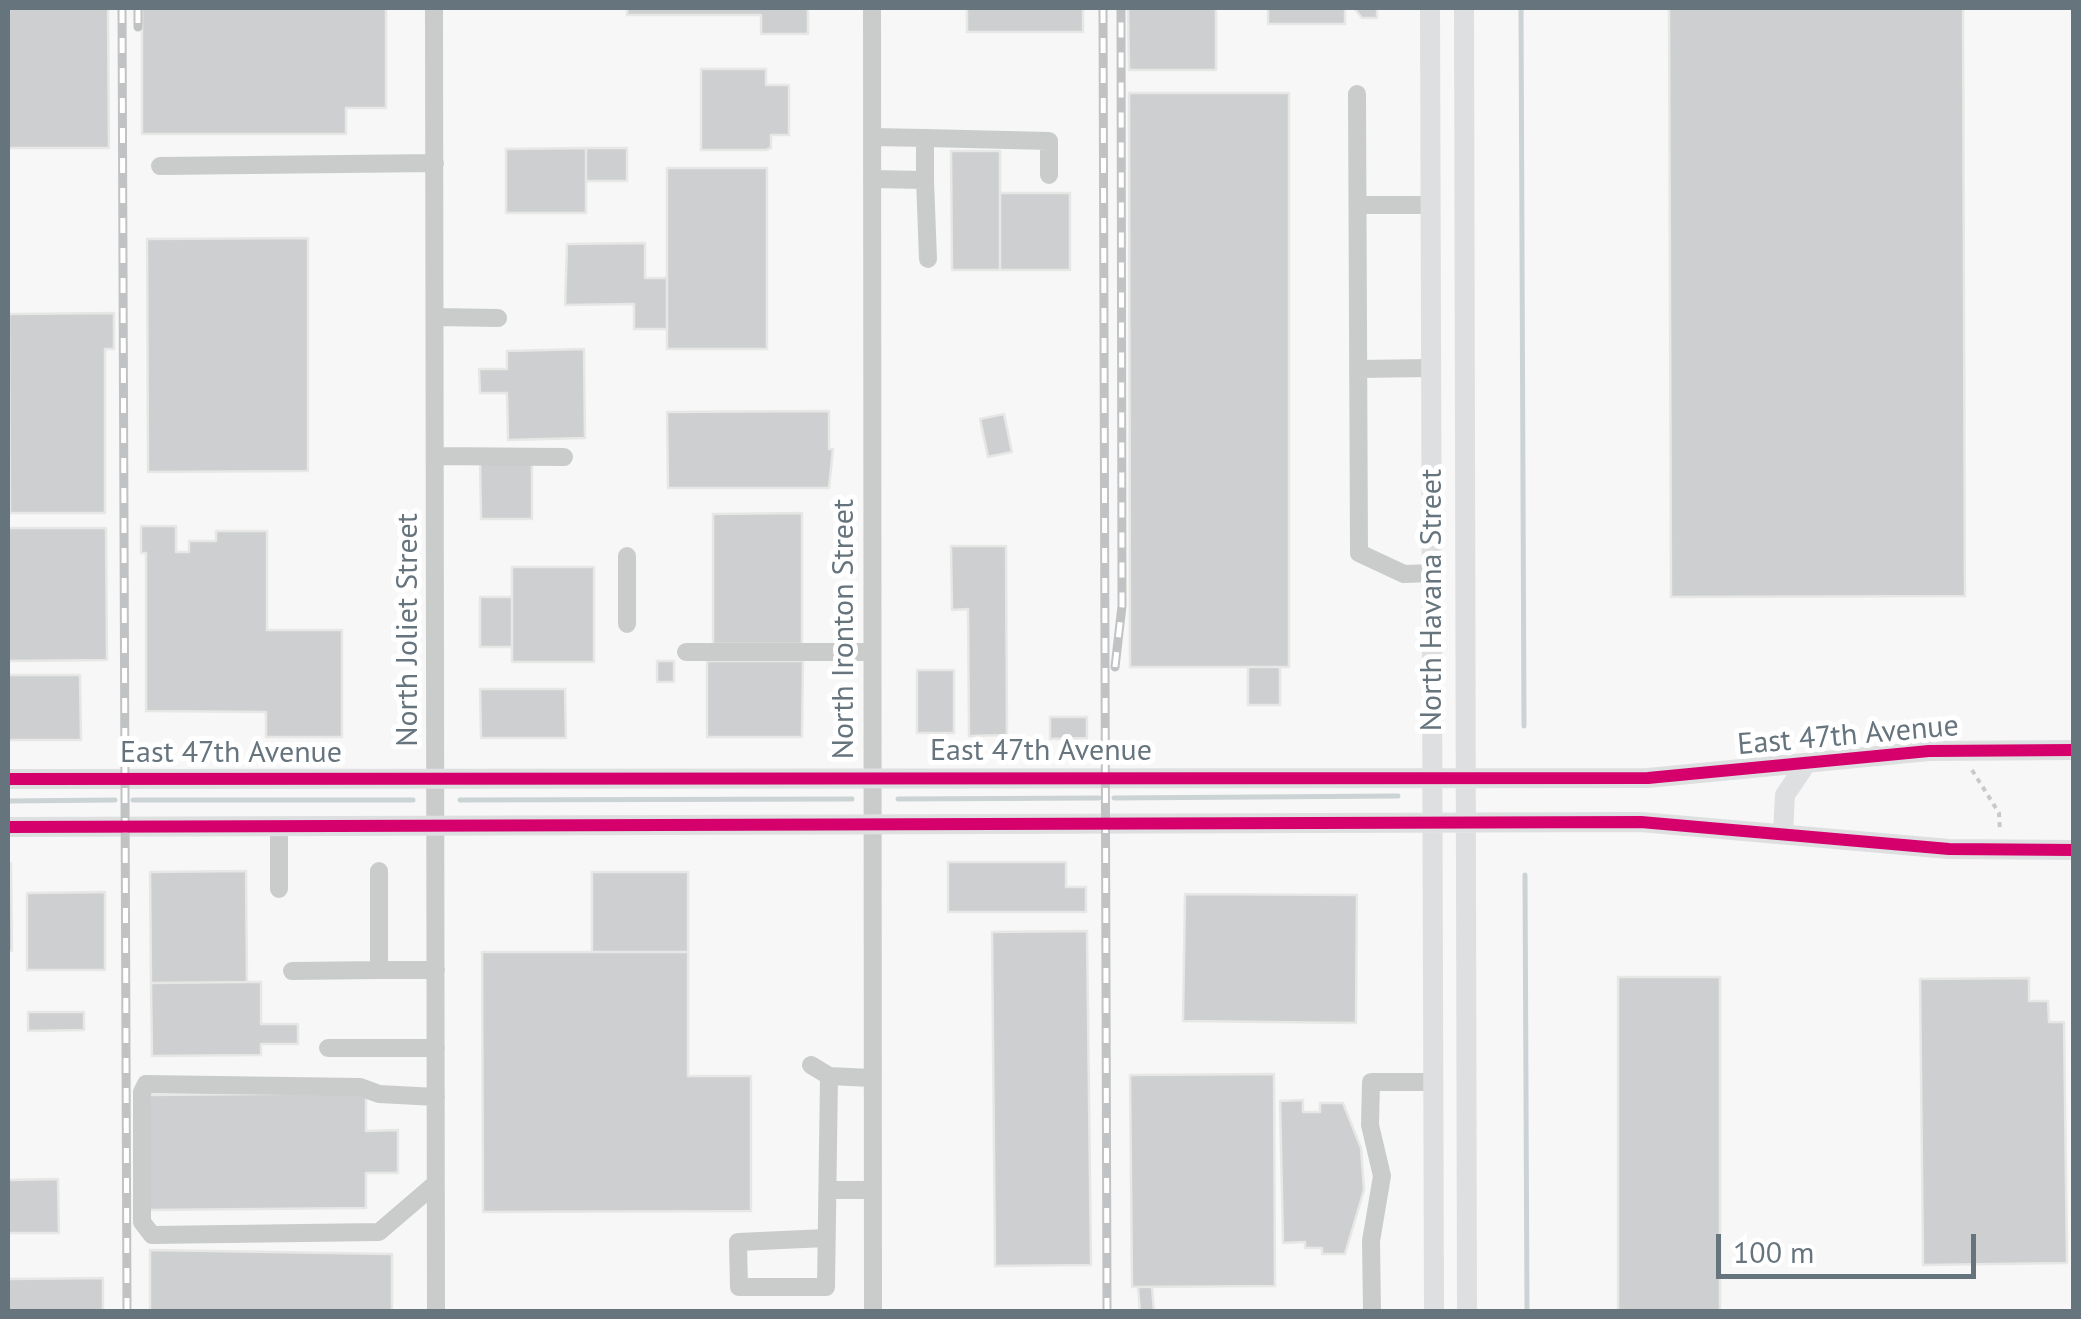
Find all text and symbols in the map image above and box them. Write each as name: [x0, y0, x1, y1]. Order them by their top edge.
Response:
street label: North Havana Street: [1414, 469, 1450, 731]
street label: North Ironton Street: [826, 499, 862, 759]
street label: North Joliet Street: [390, 513, 426, 747]
street label: East 47th Avenue: [1736, 708, 1960, 764]
street label: East 47th Avenue: [930, 733, 1152, 769]
street label: East 47th Avenue: [120, 735, 342, 771]
scale bar: [1721, 1214, 1981, 1276]
text: 100 m: [1733, 1232, 1814, 1271]

